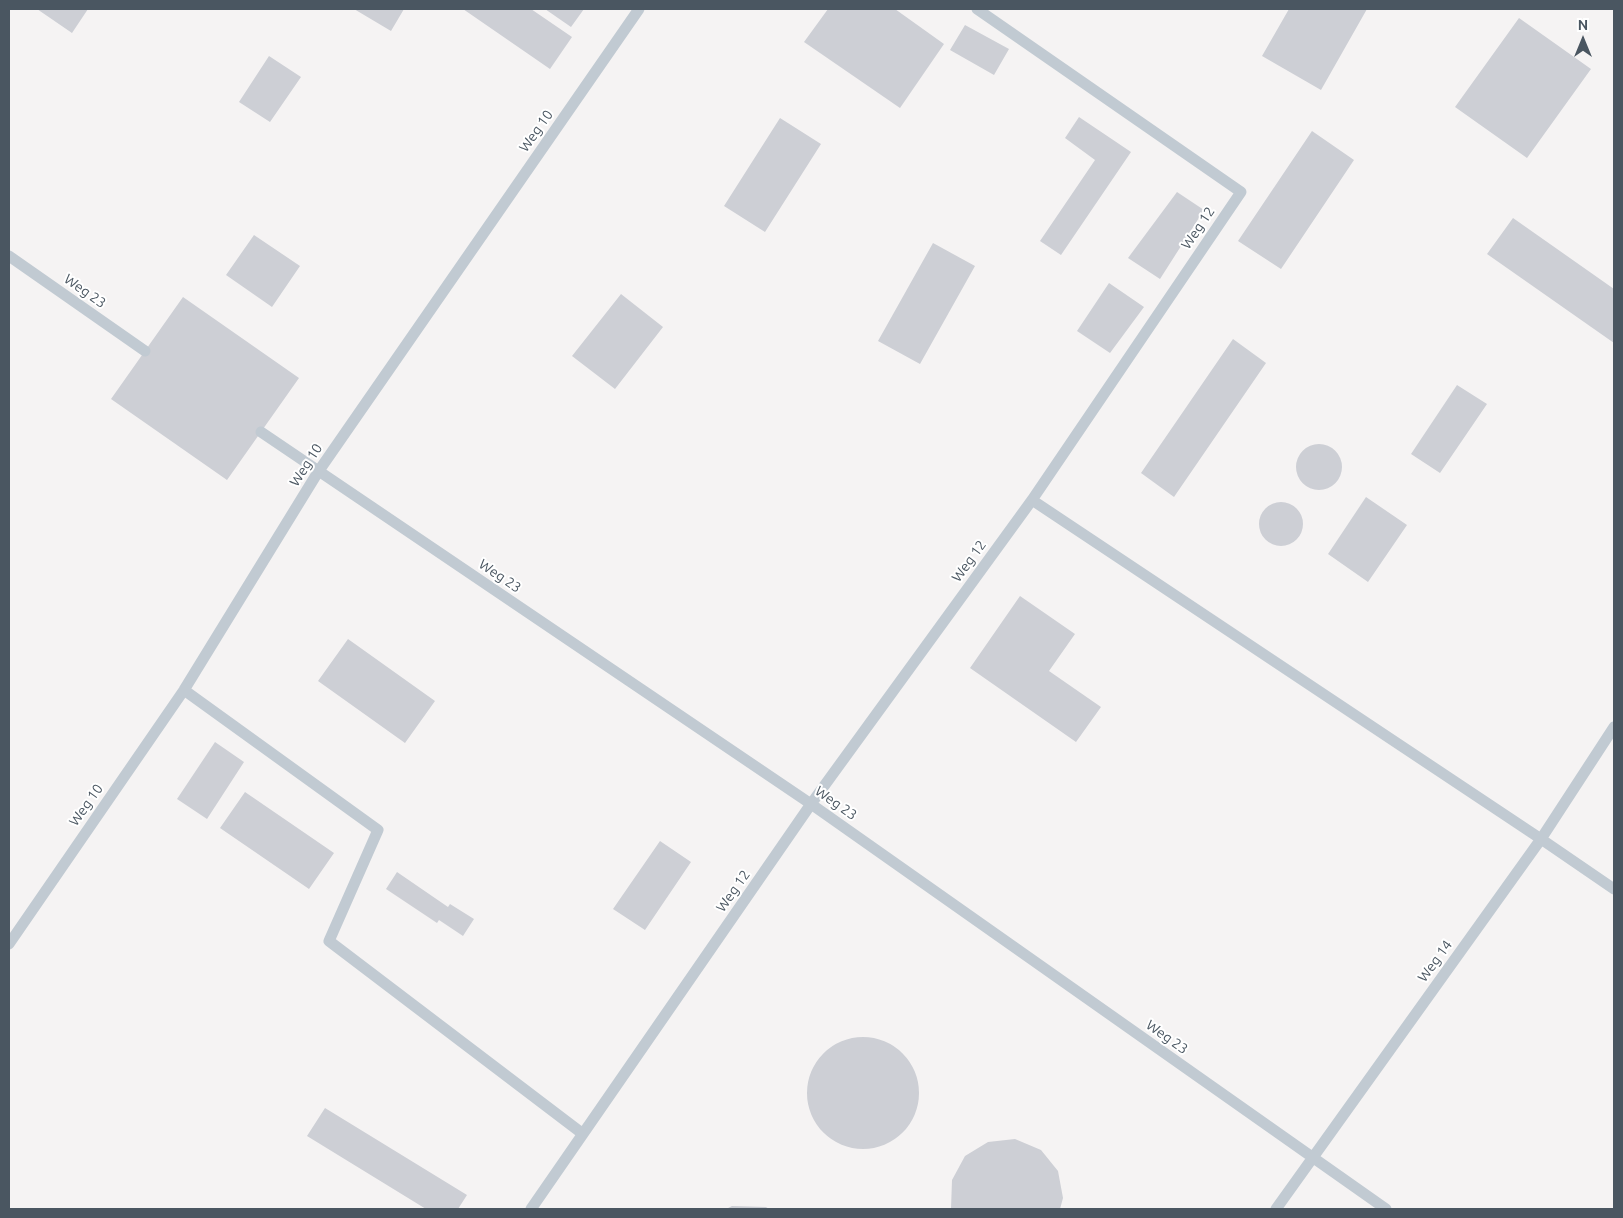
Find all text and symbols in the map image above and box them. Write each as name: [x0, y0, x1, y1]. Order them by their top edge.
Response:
north arrow: [1558, 15, 1608, 65]
text: N: [1578, 17, 1588, 33]
street label: Weg 10: [515, 107, 557, 155]
street label: Weg 12: [1178, 204, 1218, 252]
street label: Weg 23: [61, 270, 109, 312]
street label: Weg 10: [286, 440, 326, 490]
street label: Weg 12: [948, 537, 990, 585]
street label: Weg 23: [476, 556, 524, 596]
street label: Weg 10: [65, 781, 107, 829]
street label: Weg 23: [812, 782, 860, 824]
street label: Weg 12: [712, 867, 754, 915]
street label: Weg 14: [1414, 937, 1456, 985]
street label: Weg 23: [1143, 1016, 1191, 1058]

